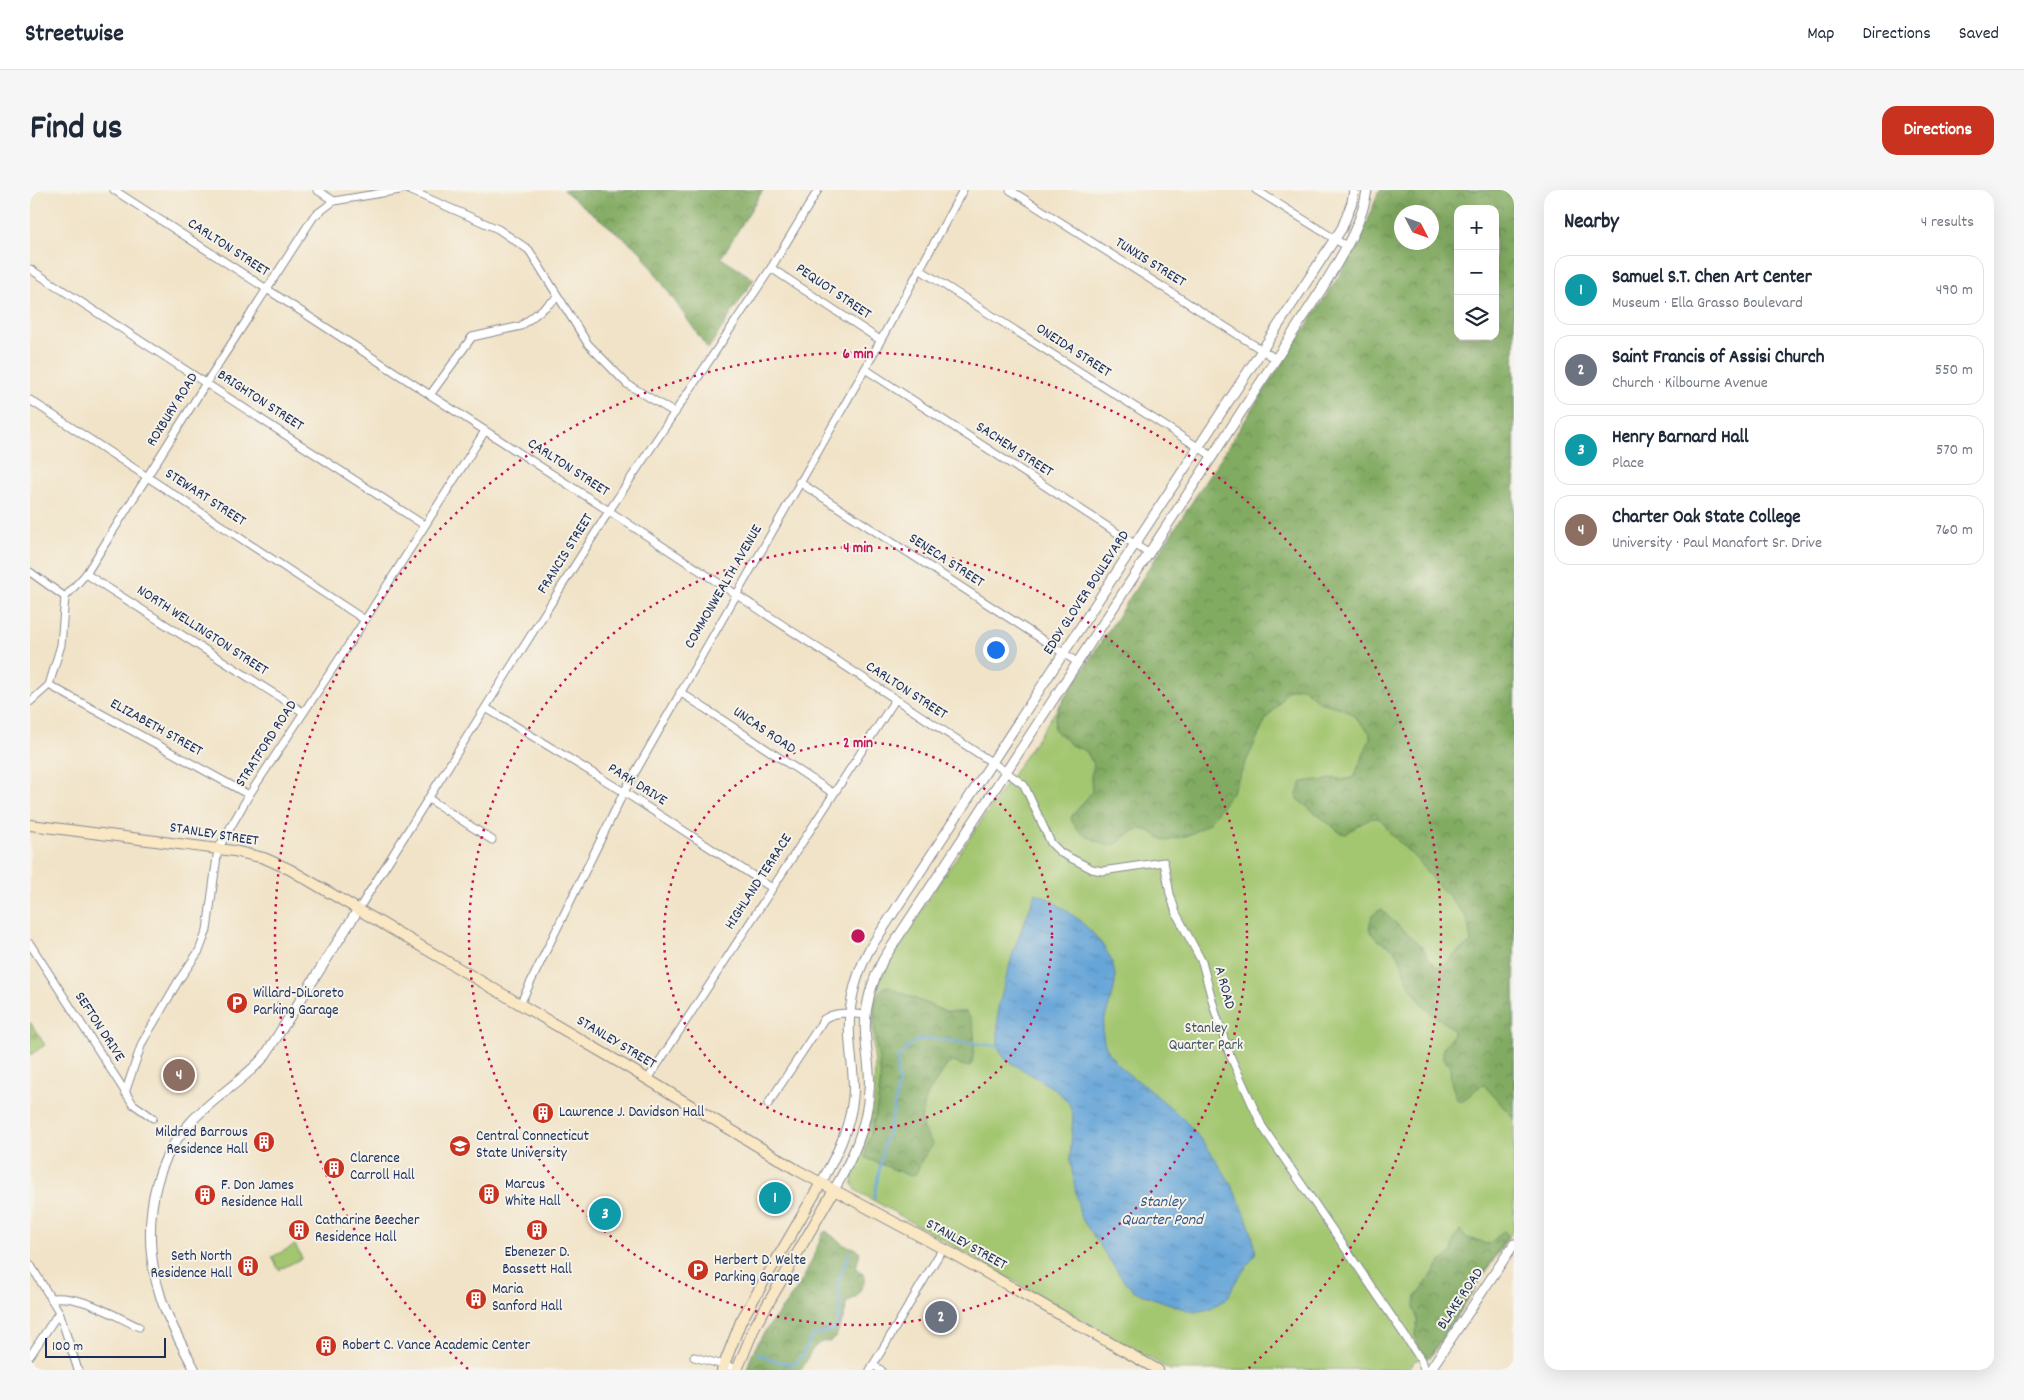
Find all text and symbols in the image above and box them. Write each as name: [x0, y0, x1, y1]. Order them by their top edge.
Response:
text: Streetwise: [25, 18, 124, 52]
text: Map: [1807, 22, 1834, 47]
text: Directions: [1862, 22, 1931, 47]
text: Saved: [1959, 22, 1999, 47]
text: Find us: [30, 105, 122, 155]
button: Directions: [1882, 106, 1994, 155]
north arrow: [1394, 205, 1439, 250]
map controls: [1454, 205, 1499, 340]
button: +: [1454, 205, 1499, 250]
text: Nearby: [1564, 208, 1619, 238]
text: 4 results: [1921, 211, 1974, 234]
street label: CARLTON STREET: [183, 213, 273, 283]
street label: TUNXIS STREET: [1110, 232, 1190, 294]
button: −: [1454, 250, 1499, 295]
street label: PEQUOT STREET: [791, 259, 875, 325]
text: Samuel S.T. Chen Art Center: [1612, 265, 1812, 292]
text: 1: [1579, 279, 1583, 302]
text: 490 m: [1936, 279, 1973, 302]
text: Museum · Ella Grasso Boulevard: [1612, 292, 1803, 315]
button: layers: [1454, 295, 1499, 340]
street label: ONEIDA STREET: [1031, 318, 1115, 384]
text: 6 min: [843, 344, 873, 366]
text: Saint Francis of Assisi Church: [1612, 345, 1824, 372]
text: 2: [1578, 359, 1585, 382]
text: 550 m: [1935, 359, 1973, 382]
street label: BRIGHTON STREET: [212, 365, 308, 437]
street label: ROXBURY ROAD: [142, 368, 205, 451]
text: Church · Kilbourne Avenue: [1612, 372, 1768, 395]
street label: SACHEM STREET: [971, 417, 1057, 483]
text: Henry Barnard Hall: [1612, 425, 1749, 452]
street label: CARLTON STREET: [523, 433, 613, 503]
text: 3: [1577, 439, 1585, 462]
text: 570 m: [1936, 439, 1973, 462]
text: Place: [1612, 452, 1644, 475]
street label: STEWART STREET: [160, 464, 250, 532]
text: Charter Oak State College: [1612, 505, 1801, 532]
street label: FRANCIS STREET: [532, 509, 600, 599]
text: 4: [1578, 519, 1584, 542]
text: 760 m: [1936, 519, 1973, 542]
street label: COMMONWEALTH AVENUE: [679, 521, 769, 653]
street label: EDDY GLOVER BOULEVARD: [1038, 526, 1136, 660]
street label: SENECA STREET: [904, 528, 988, 594]
text: University · Paul Manafort Sr. Drive: [1612, 532, 1822, 555]
text: 4 min: [843, 538, 873, 560]
street label: NORTH WELLINGTON STREET: [132, 580, 272, 682]
your location: [983, 637, 1009, 663]
street label: CARLTON STREET: [861, 656, 951, 726]
street label: ELIZABETH STREET: [106, 693, 206, 763]
street label: STRATFORD ROAD: [231, 696, 304, 792]
street label: UNCAS ROAD: [728, 702, 800, 760]
text: 2 min: [843, 733, 873, 755]
street label: PARK DRIVE: [603, 758, 671, 812]
street label: STANLEY STREET: [168, 817, 260, 853]
street label: HIGHLAND TERRACE: [720, 830, 798, 934]
centre of rings: [849, 927, 867, 945]
street label: A ROAD: [1208, 964, 1240, 1012]
place label: Willard-DiLoreto Parking Garage: [253, 983, 344, 1022]
street label: SEFTON DRIVE: [68, 988, 130, 1066]
parking icon: Willard-DiLoreto Parking Garage: [225, 991, 249, 1015]
street label: STANLEY STREET: [572, 1010, 660, 1076]
park label: Stanley Quarter Park: [1169, 1018, 1243, 1057]
pin: 4: [163, 1056, 195, 1094]
building icon: Lawrence J. Davidson Hall: [531, 1101, 555, 1125]
place label: Lawrence J. Davidson Hall: [559, 1102, 705, 1124]
place label: Mildred Barrows Residence Hall: [155, 1122, 248, 1161]
place label: Central Connecticut State University: [476, 1126, 589, 1165]
building icon: Mildred Barrows Residence Hall: [252, 1130, 276, 1154]
school or university icon: Central Connecticut State University: [448, 1134, 472, 1158]
place label: Clarence Carroll Hall: [350, 1148, 415, 1187]
building icon: Clarence Carroll Hall: [322, 1156, 346, 1180]
place label: Marcus White Hall: [505, 1174, 561, 1213]
place label: F. Don James Residence Hall: [221, 1175, 303, 1214]
pin: 1: [759, 1179, 791, 1217]
building icon: Marcus White Hall: [477, 1182, 501, 1206]
building icon: F. Don James Residence Hall: [193, 1183, 217, 1207]
water label: Stanley Quarter Pond: [1121, 1191, 1205, 1232]
pin: 3: [589, 1195, 621, 1233]
place label: Catharine Beecher Residence Hall: [315, 1210, 420, 1249]
street label: STANLEY STREET: [921, 1214, 1011, 1276]
building icon: Catharine Beecher Residence Hall: [287, 1218, 311, 1242]
building icon: Ebenezer D. Bassett Hall: [525, 1218, 549, 1242]
place label: Ebenezer D. Bassett Hall: [502, 1242, 572, 1281]
place label: Seth North Residence Hall: [151, 1246, 232, 1285]
place label: Herbert D. Welte Parking Garage: [714, 1250, 806, 1289]
building icon: Seth North Residence Hall: [236, 1254, 260, 1278]
parking icon: Herbert D. Welte Parking Garage: [686, 1258, 710, 1282]
street label: BLAKE ROAD: [1432, 1263, 1490, 1334]
place label: Maria Sanford Hall: [492, 1279, 563, 1318]
building icon: Maria Sanford Hall: [464, 1287, 488, 1311]
pin: 2: [925, 1298, 957, 1336]
building icon: Robert C. Vance Academic Center: [314, 1334, 338, 1358]
scale bar: [45, 1335, 166, 1358]
place label: Robert C. Vance Academic Center: [342, 1335, 531, 1357]
text: 100 m: [52, 1337, 83, 1357]

